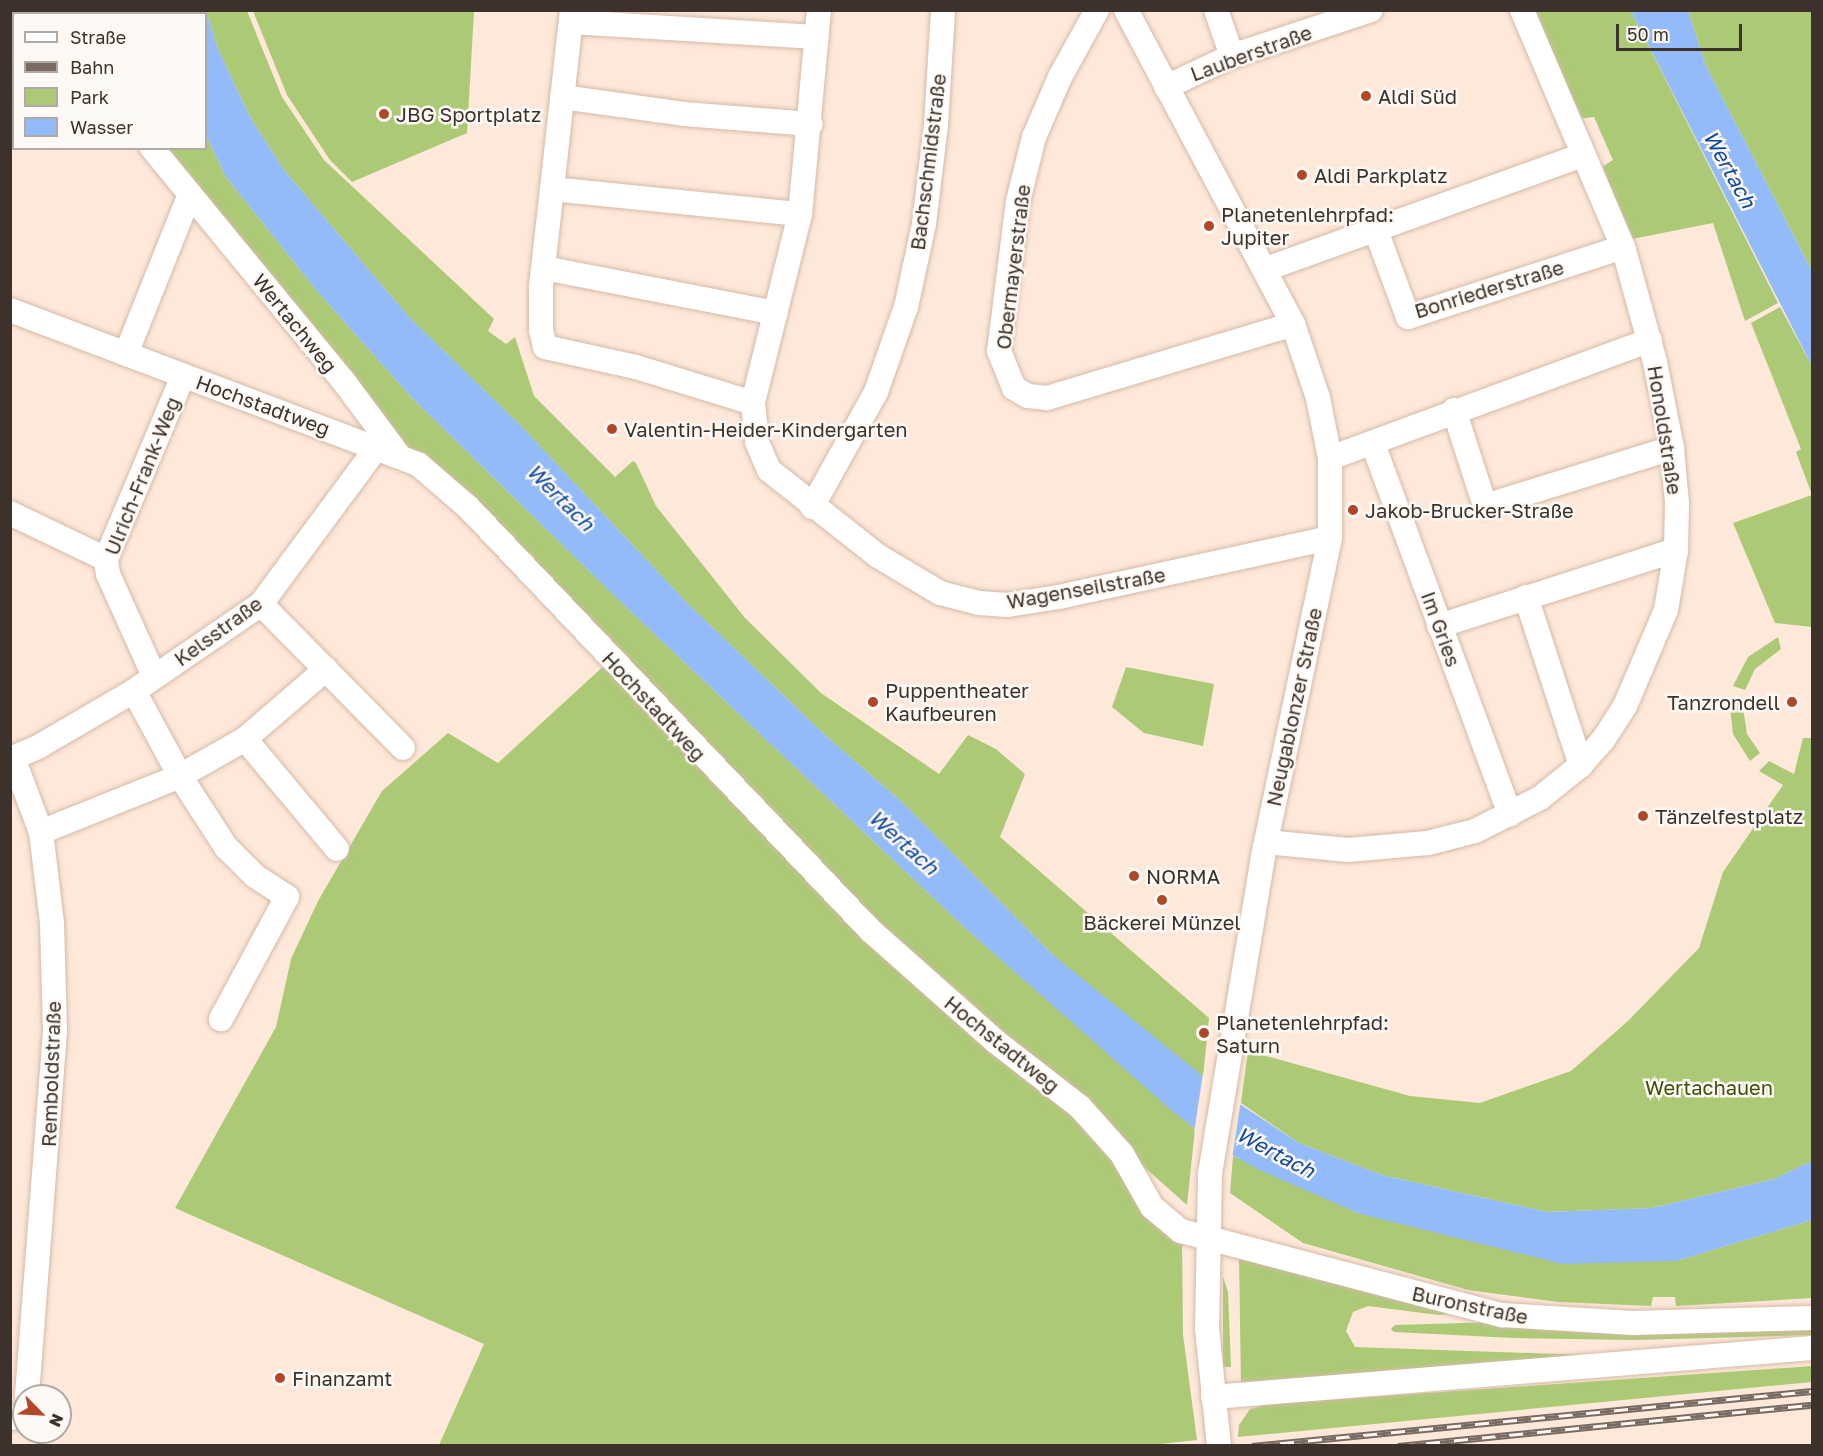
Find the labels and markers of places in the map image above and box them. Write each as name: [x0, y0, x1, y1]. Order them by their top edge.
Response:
place label: Aldi Süd: [1378, 84, 1457, 108]
marker: Aldi Süd: [1359, 89, 1373, 103]
place label: JBG Sportplatz: [396, 102, 541, 126]
marker: JBG Sportplatz: [377, 107, 391, 121]
place label: Aldi Parkplatz: [1314, 163, 1448, 187]
marker: Aldi Parkplatz: [1295, 168, 1309, 182]
place label: Planetenlehrpfad: Jupiter: [1221, 202, 1394, 249]
marker: Planetenlehrpfad: Jupiter: [1202, 219, 1216, 233]
place label: Valentin-Heider-Kindergarten: [624, 417, 908, 441]
marker: Valentin-Heider-Kindergarten: [605, 422, 619, 436]
place label: Jakob-Brucker-Straße: [1365, 498, 1574, 522]
marker: Jakob-Brucker-Straße: [1346, 503, 1360, 517]
place label: Puppentheater Kaufbeuren: [885, 678, 1029, 725]
place label: Tanzrondell: [1667, 690, 1780, 714]
marker: Puppentheater Kaufbeuren: [866, 695, 880, 709]
marker: Tanzrondell: [1785, 695, 1799, 709]
place label: Tänzelfestplatz: [1655, 804, 1803, 828]
marker: Tänzelfestplatz: [1636, 809, 1650, 823]
place label: NORMA: [1146, 864, 1220, 888]
marker: NORMA: [1127, 869, 1141, 883]
marker: Bäckerei Münzel: [1155, 893, 1169, 907]
place label: Bäckerei Münzel: [1083, 910, 1241, 934]
place label: Planetenlehrpfad: Saturn: [1216, 1010, 1389, 1057]
marker: Planetenlehrpfad: Saturn: [1197, 1026, 1211, 1040]
place label: Finanzamt: [292, 1366, 392, 1390]
marker: Finanzamt: [273, 1371, 287, 1385]

